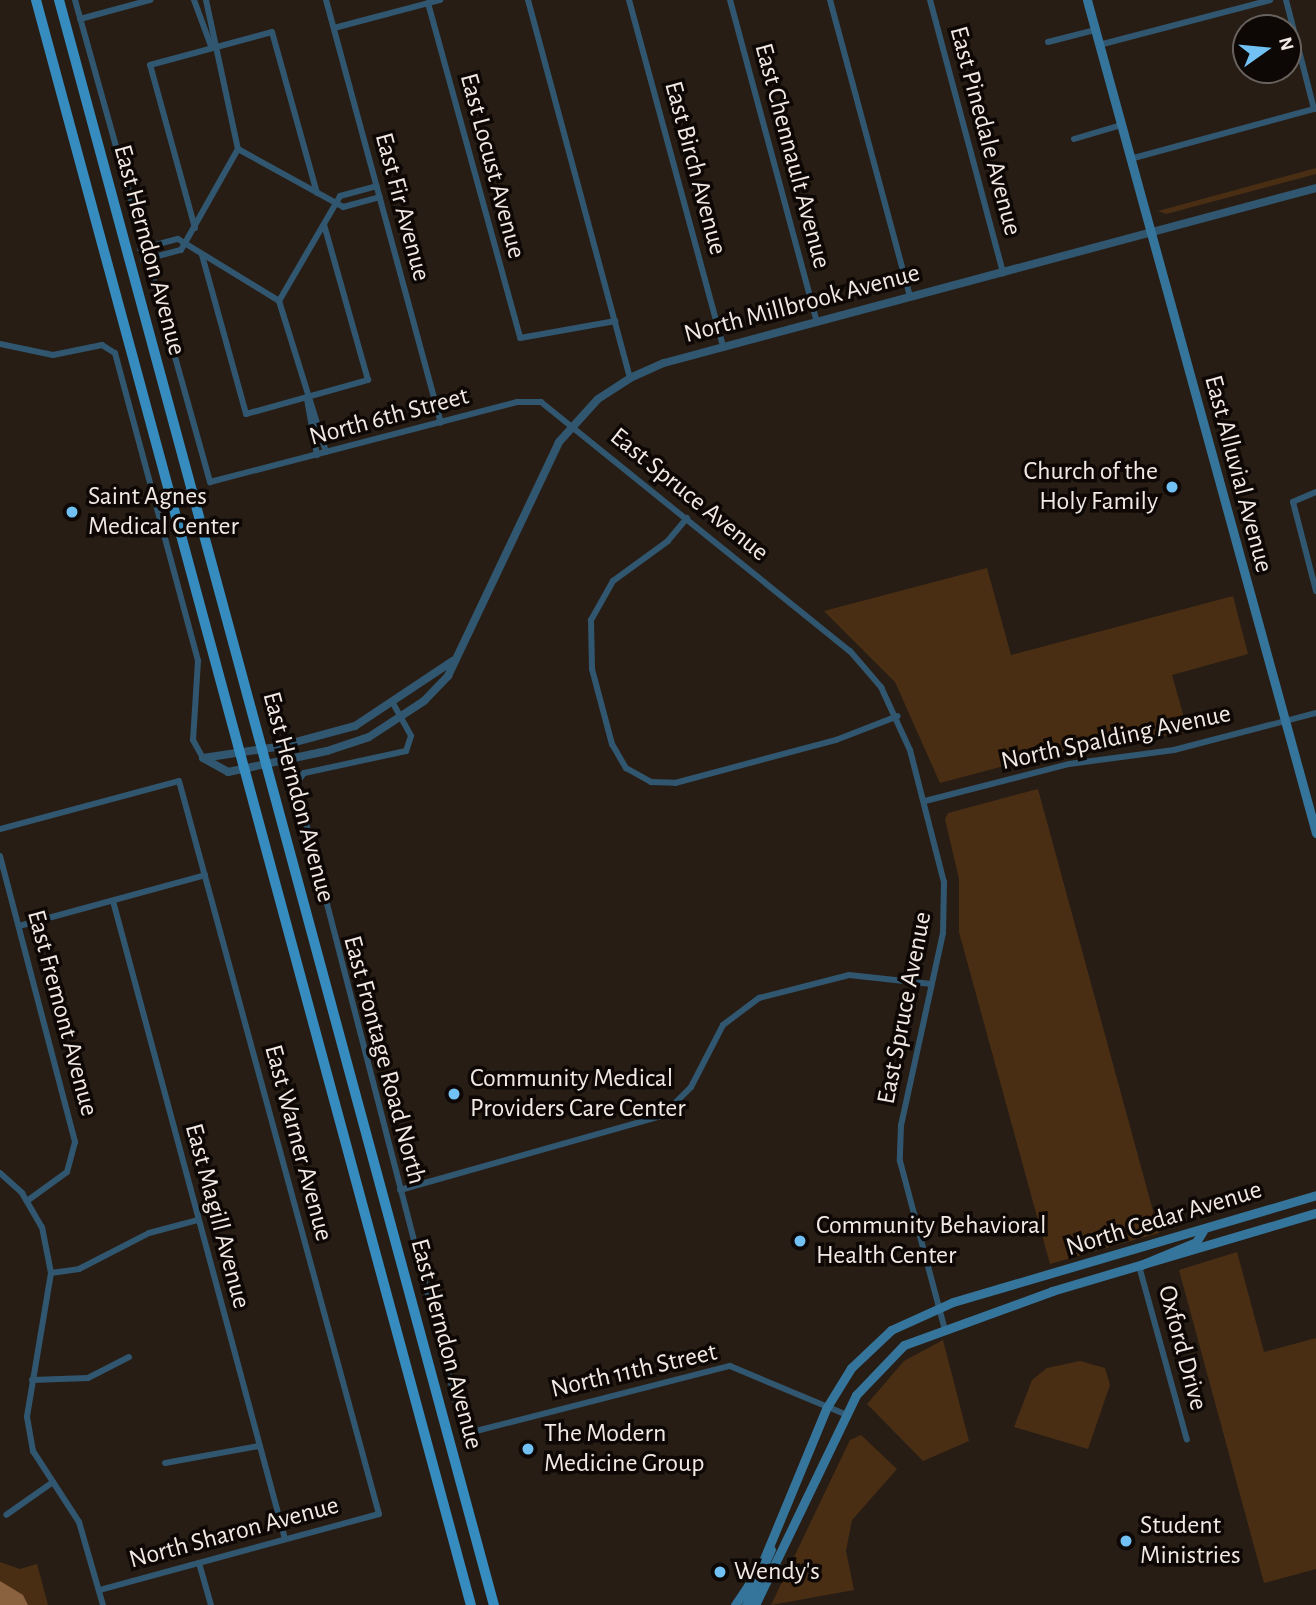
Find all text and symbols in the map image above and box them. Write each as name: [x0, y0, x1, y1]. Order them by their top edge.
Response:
north arrow: [1232, 14, 1302, 84]
street label: East Pinedale Avenue: [942, 23, 1028, 239]
text: N: [1275, 35, 1297, 53]
street label: East Chennault Avenue: [747, 40, 837, 272]
street label: East Locust Avenue: [452, 70, 532, 262]
street label: East Birch Avenue: [657, 78, 733, 258]
street label: East Fir Avenue: [367, 129, 437, 285]
street label: East Herndon Avenue: [106, 141, 192, 359]
street label: North Millbrook Avenue: [681, 258, 923, 350]
street label: East Alluvial Avenue: [1197, 372, 1279, 576]
street label: North 6th Street: [306, 381, 472, 453]
street label: East Spruce Avenue: [603, 421, 775, 569]
place label: Church of the Holy Family: [1024, 456, 1158, 518]
marker: Church of the Holy Family: [1164, 479, 1180, 495]
place label: Saint Agnes Medical Center: [88, 481, 239, 542]
marker: Saint Agnes Medical Center: [62, 502, 82, 522]
street label: East Herndon Avenue: [255, 688, 341, 906]
street label: North Spalding Avenue: [998, 698, 1234, 778]
street label: East Fremont Avenue: [19, 907, 105, 1119]
street label: East Spruce Avenue: [871, 909, 939, 1107]
street label: East Frontage Road North: [336, 932, 432, 1188]
street label: East Warner Avenue: [257, 1041, 339, 1245]
place label: Community Medical Providers Care Center: [470, 1063, 686, 1124]
marker: Community Medical Providers Care Center: [444, 1084, 464, 1104]
street label: East Magill Avenue: [177, 1120, 257, 1312]
street label: North Cedar Avenue: [1062, 1174, 1266, 1264]
place label: Community Behavioral Health Center: [816, 1210, 1046, 1272]
marker: Community Behavioral Health Center: [790, 1231, 810, 1251]
street label: East Herndon Avenue: [403, 1235, 489, 1453]
street label: Oxford Drive: [1150, 1282, 1214, 1414]
street label: North 11th Street: [548, 1337, 720, 1405]
place label: The Modern Medicine Group: [544, 1418, 704, 1480]
marker: The Modern Medicine Group: [518, 1439, 538, 1459]
street label: North Sharon Avenue: [126, 1490, 342, 1576]
place label: Student Ministries: [1140, 1510, 1241, 1572]
marker: Student Ministries: [1118, 1533, 1134, 1549]
place label: Wendy's: [734, 1556, 820, 1588]
marker: Wendy's: [712, 1564, 728, 1580]

